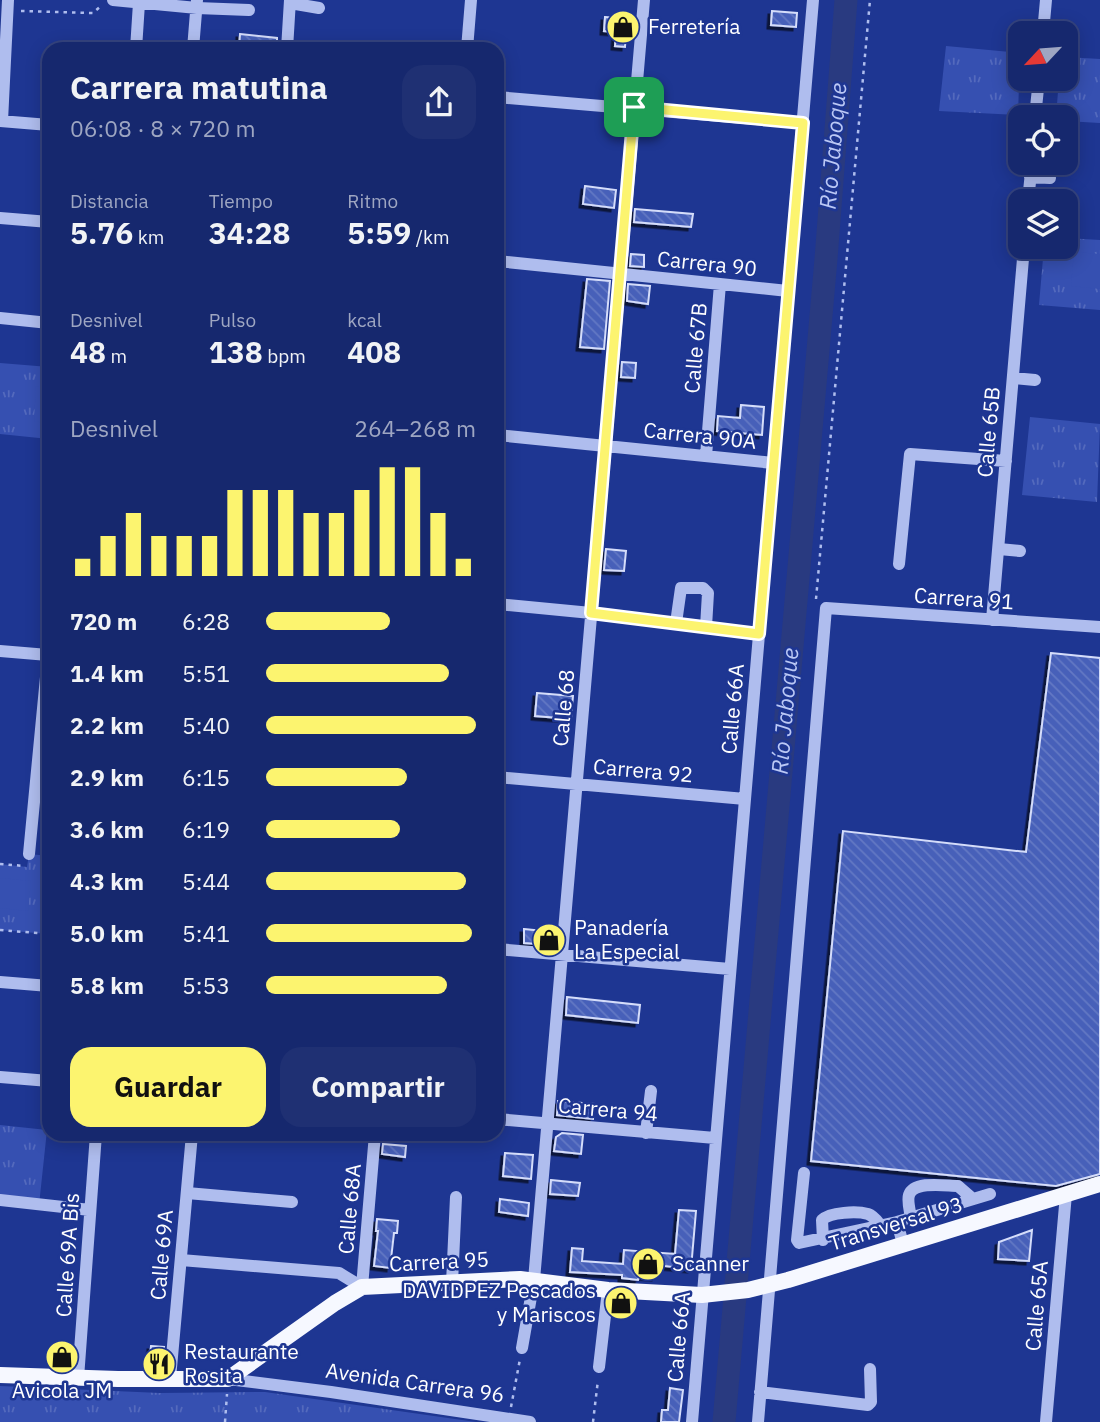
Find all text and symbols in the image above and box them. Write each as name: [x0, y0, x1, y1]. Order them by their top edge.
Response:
shop icon: Ferretería: [604, 8, 642, 46]
place label: Ferretería: [648, 12, 741, 40]
north arrow: [1008, 21, 1078, 91]
map controls: [1008, 21, 1078, 259]
button: share: [402, 65, 476, 139]
text: Carrera matutina: [70, 66, 328, 108]
pin: [604, 77, 664, 137]
water label: Río Jaboque: [812, 81, 853, 210]
icon: arrive: [615, 88, 653, 126]
button: locate: [1008, 105, 1078, 175]
text: 06:08 · 8 × 720 m: [70, 113, 256, 143]
text: Distancia: [70, 189, 149, 213]
text: Tiempo: [209, 189, 273, 213]
text: Ritmo: [347, 189, 398, 213]
button: layers: [1008, 189, 1078, 259]
text: 5.76: [70, 213, 133, 252]
text: 34:28: [209, 213, 291, 252]
text: 5:59: [347, 213, 411, 252]
text: km: [133, 225, 164, 249]
text: /km: [411, 225, 450, 249]
street label: Carrera 90: [656, 244, 758, 282]
street label: Calle 67B: [677, 301, 713, 394]
text: Desnivel: [70, 308, 143, 332]
text: Pulso: [209, 308, 256, 332]
text: kcal: [347, 308, 382, 332]
text: 48: [70, 332, 106, 371]
text: 138: [209, 332, 263, 371]
text: 408: [347, 332, 401, 371]
text: m: [106, 344, 127, 368]
text: bpm: [263, 344, 306, 368]
street label: Calle 65B: [970, 385, 1006, 478]
text: Desnivel: [70, 413, 158, 443]
text: 264–268 m: [354, 413, 476, 443]
street label: Carrera 90A: [642, 415, 758, 455]
street label: Carrera 91: [913, 581, 1015, 615]
text: 720 m: [70, 606, 137, 636]
text: 6:28: [182, 606, 230, 636]
water label: Río Jaboque: [764, 646, 805, 775]
text: 1.4 km: [70, 658, 144, 688]
text: 5:51: [182, 658, 230, 688]
street label: Calle 66A: [714, 662, 750, 755]
street label: Calle 68: [546, 668, 580, 748]
text: 2.2 km: [70, 710, 144, 740]
text: 5:40: [182, 710, 230, 740]
street label: Carrera 92: [592, 752, 694, 788]
text: 2.9 km: [70, 762, 144, 792]
text: 6:15: [182, 762, 230, 792]
text: 3.6 km: [70, 814, 144, 844]
text: 6:19: [182, 814, 230, 844]
text: 4.3 km: [70, 866, 144, 896]
text: 5:44: [182, 866, 230, 896]
place label: Panadería La Especial: [574, 913, 680, 965]
text: 5.0 km: [70, 918, 144, 948]
text: 5:41: [182, 918, 230, 948]
shop icon: Panadería La Especial: [530, 921, 568, 959]
text: 5.8 km: [70, 970, 144, 1000]
text: 5:53: [182, 970, 230, 1000]
button: Guardar: [70, 1047, 266, 1127]
button: Compartir: [280, 1047, 476, 1127]
street label: Carrera 94: [557, 1091, 659, 1127]
street label: Calle 68A: [331, 1162, 367, 1255]
street label: Transversal 93: [825, 1189, 966, 1257]
street label: Calle 69A Bis: [49, 1192, 85, 1318]
street label: Calle 69A: [143, 1208, 179, 1301]
street label: Carrera 95: [388, 1244, 490, 1278]
shop icon: Scanner: [629, 1245, 667, 1283]
place label: Scanner: [672, 1249, 749, 1277]
street label: Calle 65A: [1018, 1259, 1054, 1352]
place label: DAVIDPEZ Pescados y Mariscos: [402, 1276, 596, 1328]
shop icon: DAVIDPEZ Pescados y Mariscos: [602, 1284, 640, 1322]
street label: Calle 66A: [660, 1290, 696, 1383]
place label: Restaurante Rosita: [184, 1337, 299, 1389]
shop icon: Avicola JM: [43, 1338, 81, 1376]
restaurant icon: Restaurante Rosita: [140, 1345, 178, 1383]
street label: Avenida Carrera 96: [324, 1356, 506, 1408]
place label: Avicola JM: [12, 1376, 112, 1404]

